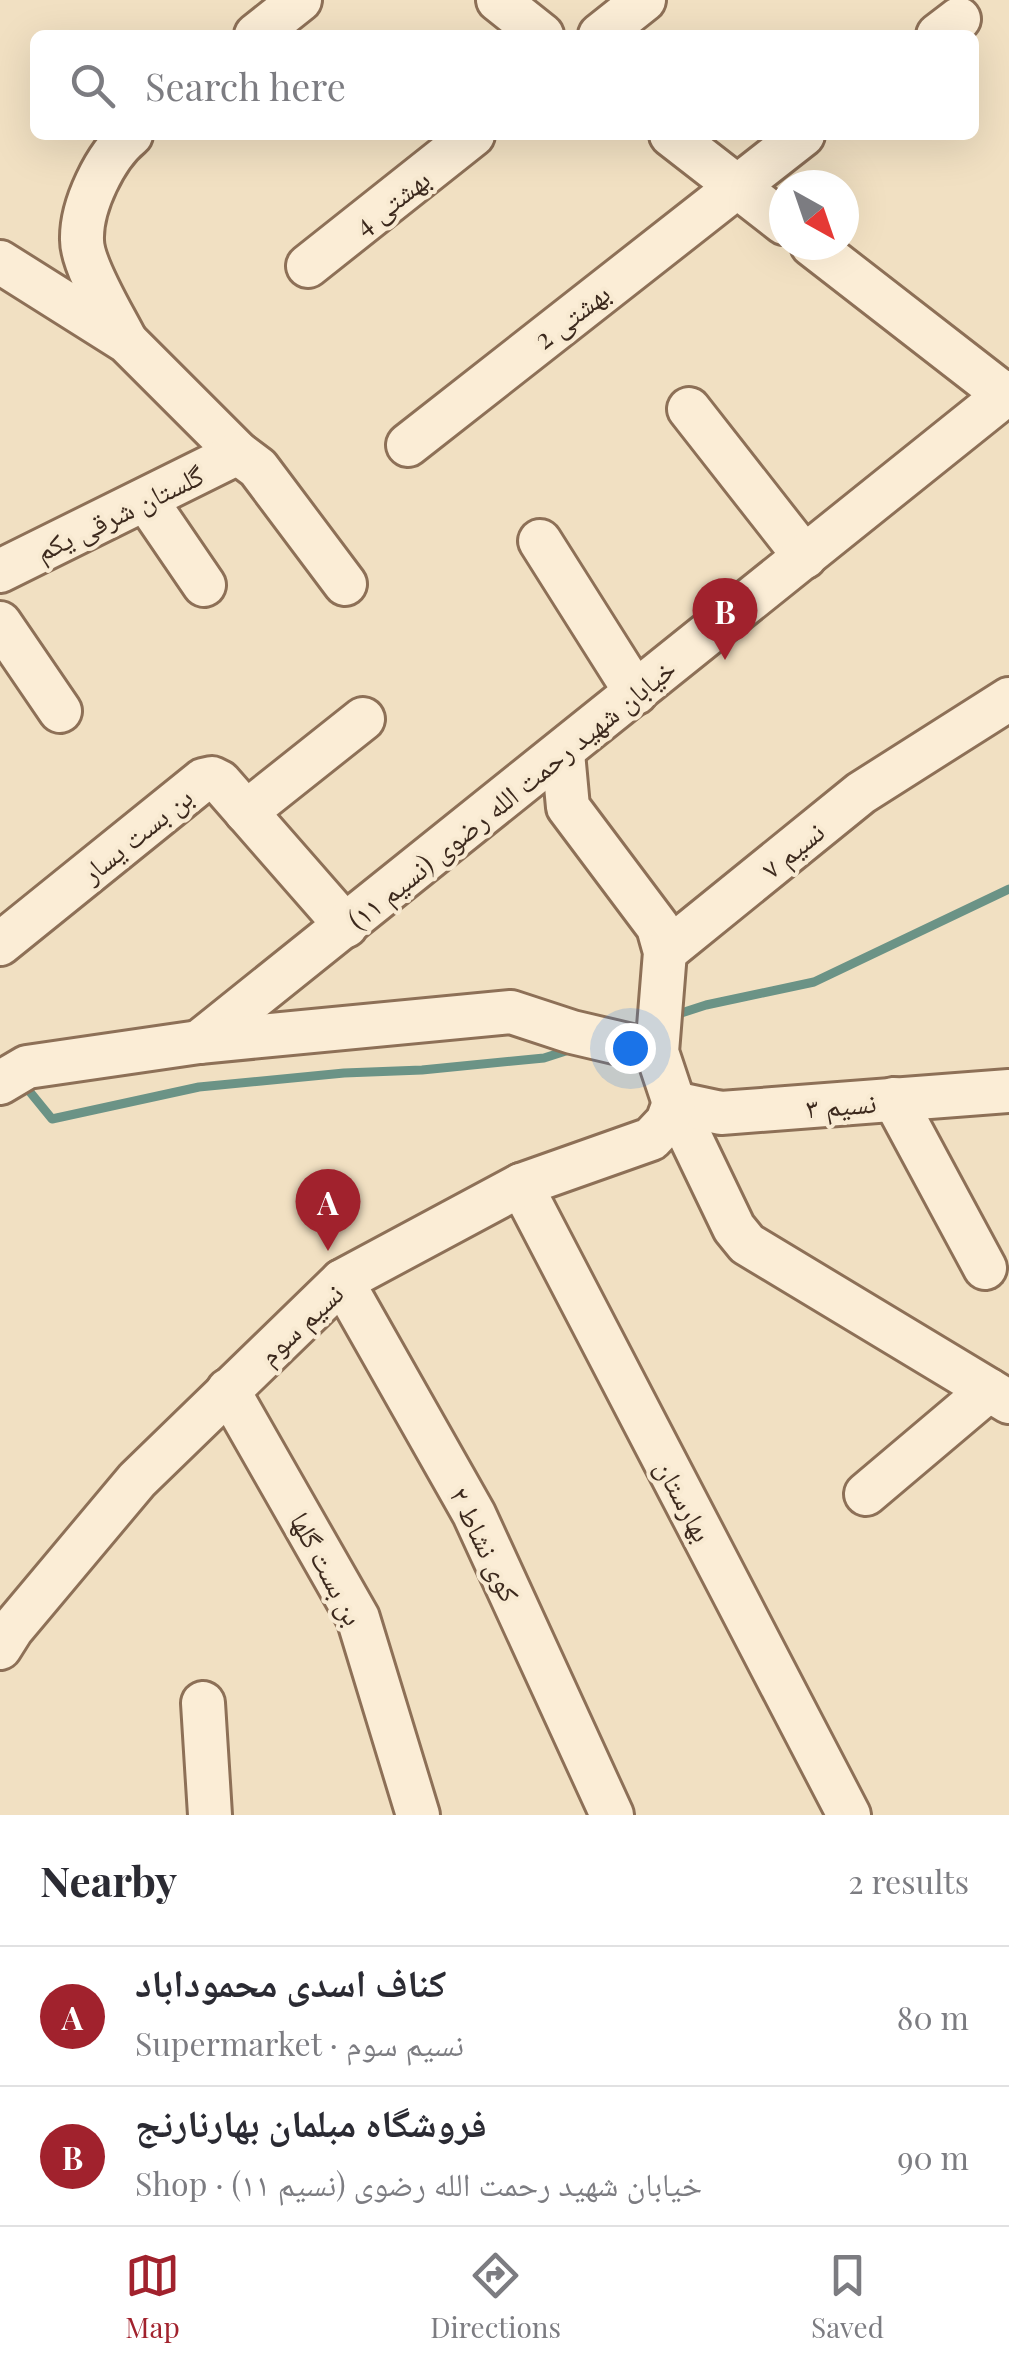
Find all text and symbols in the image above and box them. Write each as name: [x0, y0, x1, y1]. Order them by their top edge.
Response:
search box: [30, 30, 979, 140]
icon: search: [65, 58, 120, 113]
text: Search here: [145, 60, 346, 111]
street label: بهشتی 4: [345, 160, 437, 243]
north arrow: [769, 170, 859, 260]
street label: بهشتی 2: [525, 274, 617, 357]
street label: گلستان شرقی یکم: [29, 455, 210, 570]
pin: B: [692, 578, 758, 660]
street label: خیابان شهید رحمت الله رضوی (نسیم ۱۱): [339, 649, 684, 938]
street label: بن بست یسار: [72, 778, 200, 892]
street label: نسیم ۷: [753, 812, 832, 887]
your location: [605, 1023, 656, 1074]
street label: نسیم ۳: [804, 1082, 878, 1128]
pin: A: [296, 1168, 360, 1251]
street label: نسیم سوم: [250, 1274, 352, 1373]
street label: بهارستان: [648, 1452, 722, 1548]
street label: کوی نشاط ۲: [442, 1480, 530, 1608]
street label: بن بست گلها: [282, 1505, 373, 1632]
text: Nearby: [40, 1852, 177, 1908]
text: 2 results: [848, 1859, 969, 1902]
text: کناف اسدی محموداباد: [135, 1956, 446, 2007]
text: A: [62, 1995, 83, 2038]
text: 80 m: [897, 1995, 969, 2038]
text: Supermarket · نسیم سوم: [135, 2021, 464, 2064]
text: فروشگاه مبلمان بهارنارنج: [135, 2096, 487, 2147]
text: B: [62, 2135, 83, 2178]
text: 90 m: [897, 2135, 969, 2178]
text: Shop · خیابان شهید رحمت الله رضوی (نسیم ۱۱): [135, 2161, 702, 2204]
tab: Map: [125, 2248, 180, 2345]
tab: Directions: [430, 2248, 561, 2345]
tab: Saved: [811, 2248, 884, 2345]

